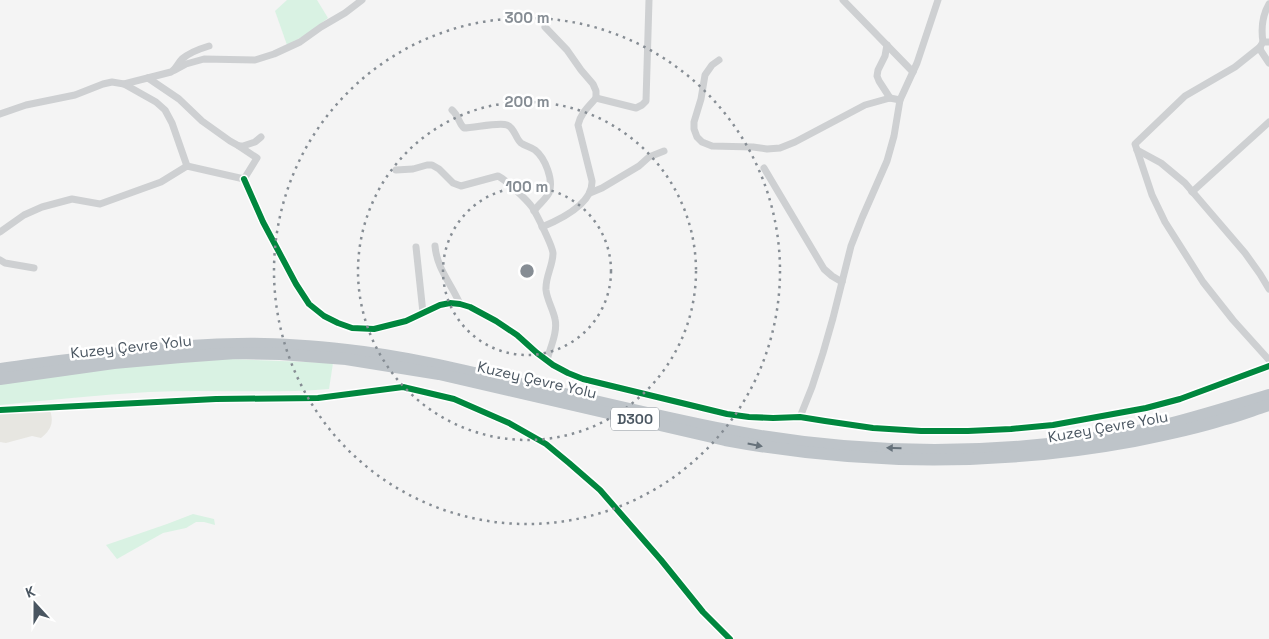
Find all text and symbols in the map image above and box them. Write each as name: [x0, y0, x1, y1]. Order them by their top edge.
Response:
text: 300 m: [504, 8, 550, 27]
text: 200 m: [505, 92, 549, 111]
text: 100 m: [506, 177, 548, 196]
centre of rings: [518, 262, 536, 280]
street label: Kuzey Çevre Yolu: [69, 331, 193, 362]
street label: Kuzey Çevre Yolu: [476, 357, 599, 402]
street label: Kuzey Çevre Yolu: [1046, 407, 1170, 446]
road number: D300: [611, 408, 659, 430]
one-way arrow: [748, 442, 764, 450]
one-way arrow: [886, 444, 902, 452]
north arrow: [10, 579, 60, 629]
text: K: [23, 582, 38, 602]

